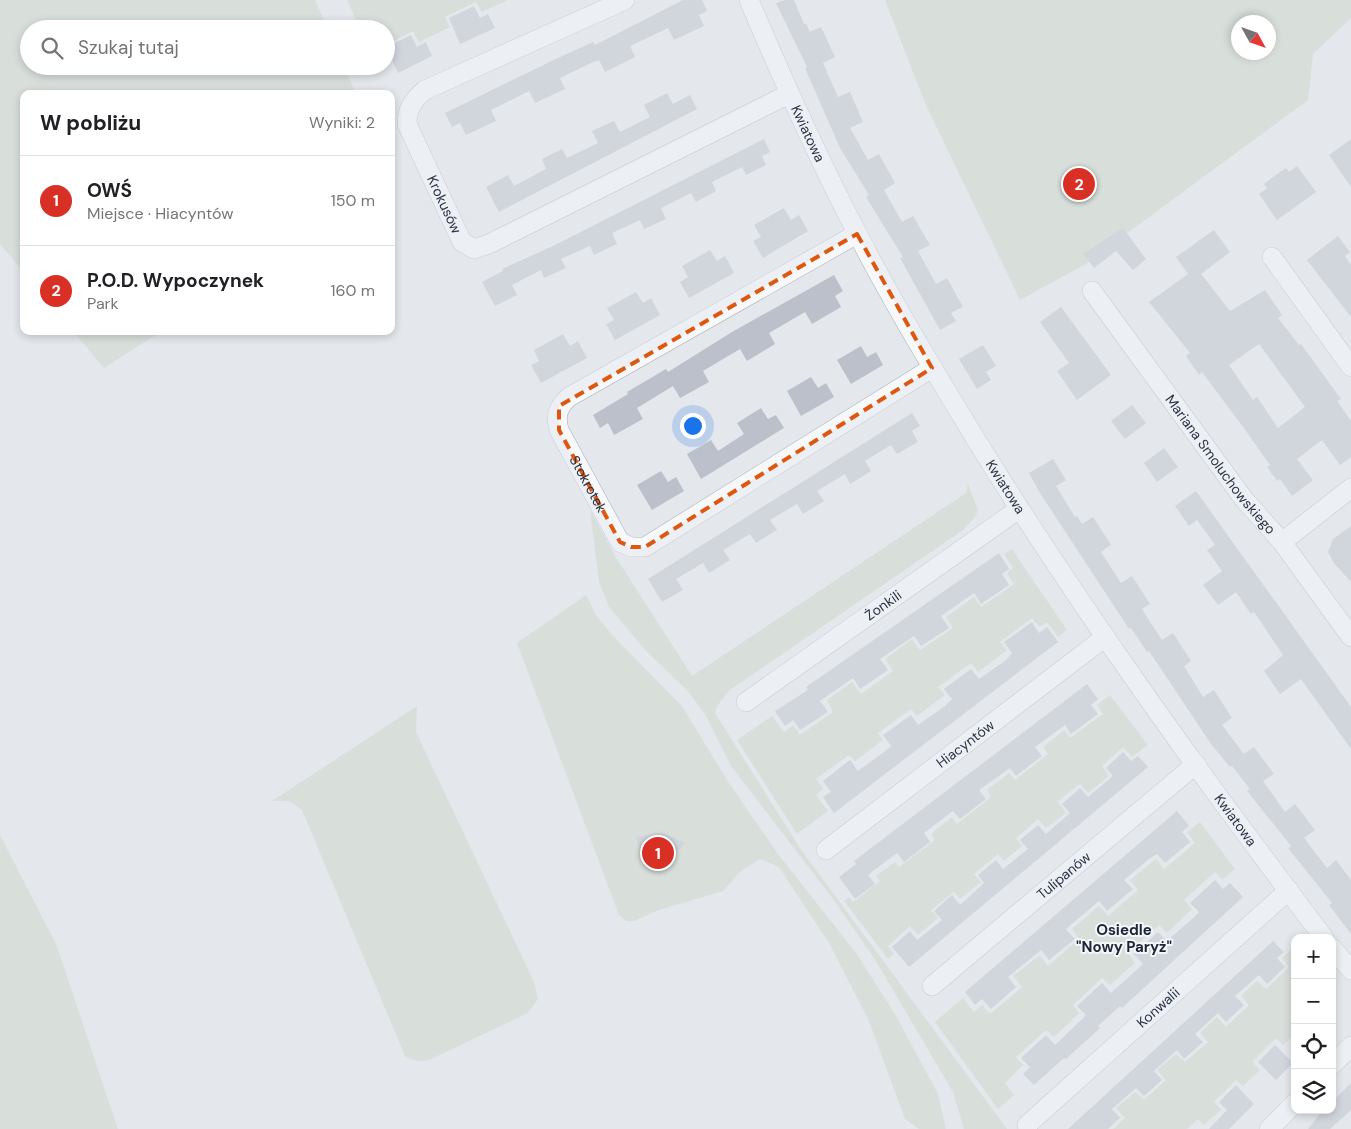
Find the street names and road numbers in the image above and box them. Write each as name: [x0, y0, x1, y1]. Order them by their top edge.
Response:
street label: Kwiatowa: [787, 102, 829, 165]
street label: Krokusów: [423, 172, 466, 237]
street label: Mariana Smoluchowskiego: [1162, 391, 1280, 538]
street label: Stokrotek: [566, 452, 611, 515]
street label: Kwiatowa: [982, 456, 1030, 517]
street label: Żonkili: [861, 586, 905, 624]
street label: Hiacyntów: [932, 716, 998, 772]
street label: Kwiatowa: [1210, 790, 1261, 850]
street label: Tulipanów: [1033, 847, 1094, 903]
street label: Konwalii: [1133, 983, 1183, 1032]

